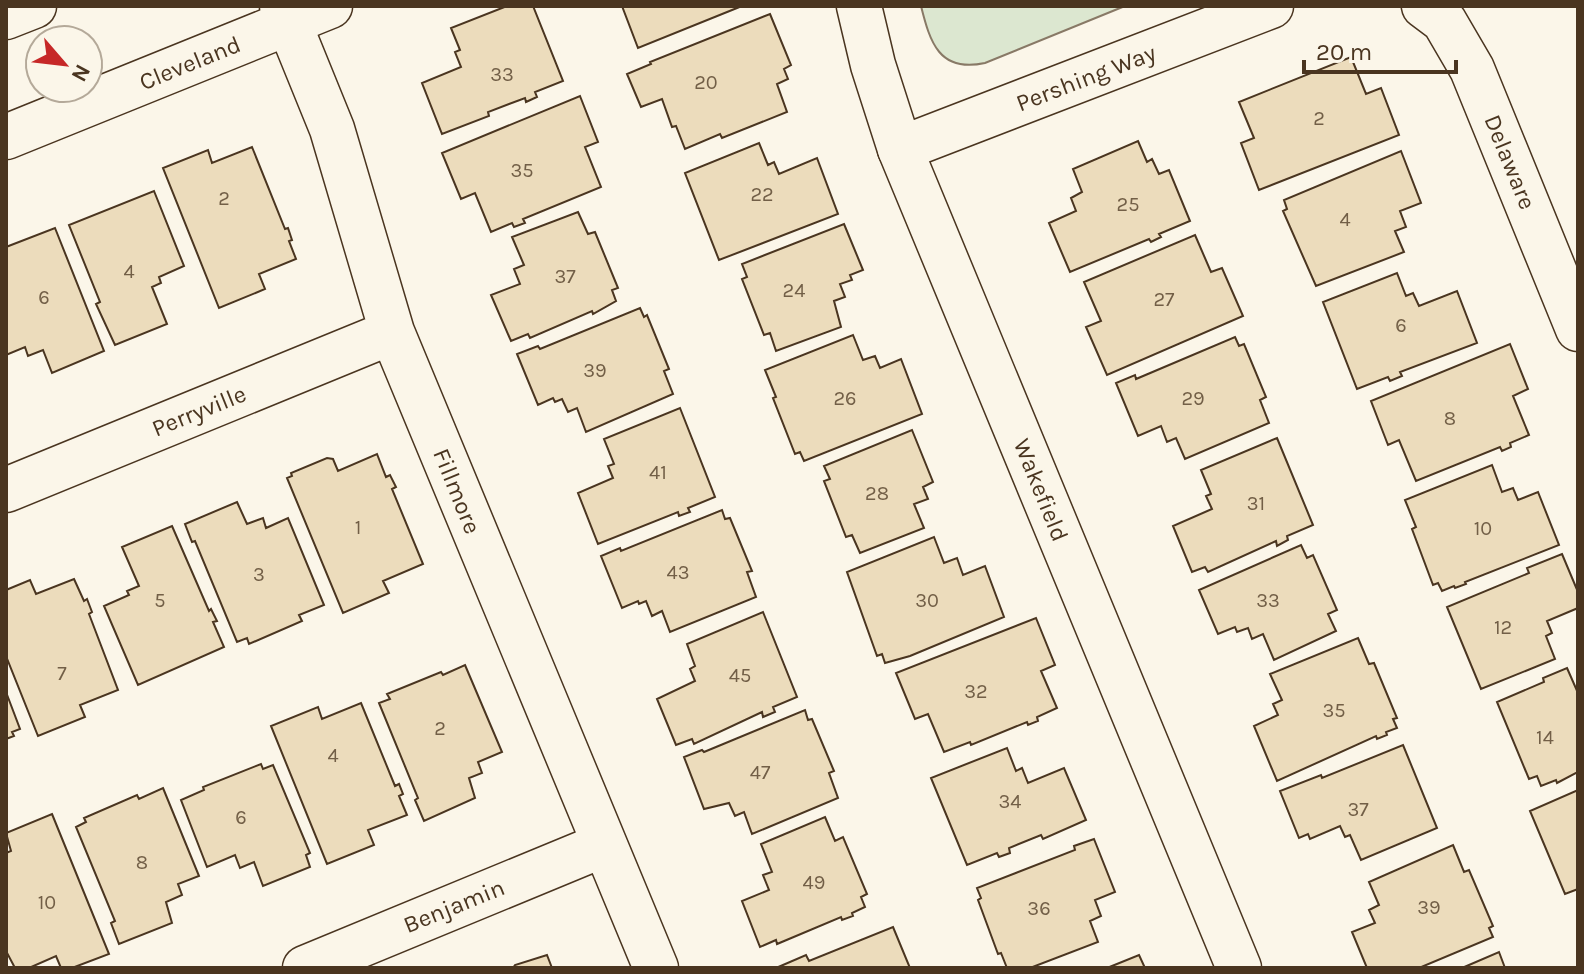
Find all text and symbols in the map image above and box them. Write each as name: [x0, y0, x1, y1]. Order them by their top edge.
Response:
north arrow: [24, 24, 104, 104]
scale bar: [1304, 24, 1456, 74]
street label: Cleveland: [135, 30, 245, 96]
text: 20 m: [1316, 38, 1372, 66]
street label: Pershing Way: [1012, 39, 1160, 117]
text: N: [66, 60, 96, 86]
house number: 33: [490, 63, 514, 86]
house number: 20: [694, 71, 718, 94]
house number: 2: [1313, 107, 1325, 130]
street label: Delaware: [1478, 111, 1542, 213]
house number: 35: [510, 159, 534, 182]
house number: 22: [750, 183, 774, 206]
house number: 2: [218, 187, 230, 210]
house number: 25: [1117, 193, 1139, 216]
house number: 4: [1339, 208, 1351, 231]
house number: 4: [123, 260, 135, 283]
house number: 37: [554, 265, 576, 288]
house number: 24: [783, 279, 805, 302]
house number: 6: [38, 286, 50, 309]
house number: 27: [1154, 288, 1175, 311]
house number: 6: [1395, 314, 1407, 337]
house number: 39: [583, 359, 607, 382]
street label: Perryville: [148, 379, 250, 443]
house number: 26: [833, 387, 857, 410]
house number: 29: [1181, 387, 1205, 410]
house number: 8: [1444, 407, 1456, 430]
street label: Wakefield: [1008, 434, 1074, 546]
street label: Fillmore: [427, 444, 487, 538]
house number: 41: [649, 461, 667, 484]
house number: 28: [865, 482, 889, 505]
house number: 31: [1247, 492, 1265, 515]
house number: 1: [355, 516, 361, 539]
house number: 10: [1474, 517, 1492, 540]
house number: 43: [667, 561, 689, 584]
house number: 3: [253, 563, 265, 586]
house number: 5: [154, 589, 166, 612]
house number: 30: [915, 589, 939, 612]
house number: 33: [1256, 589, 1280, 612]
house number: 12: [1494, 616, 1512, 639]
house number: 7: [57, 662, 67, 685]
house number: 45: [729, 664, 751, 687]
house number: 32: [964, 680, 988, 703]
house number: 35: [1322, 699, 1346, 722]
house number: 2: [434, 717, 446, 740]
house number: 14: [1536, 726, 1554, 749]
house number: 4: [327, 744, 339, 767]
house number: 47: [750, 761, 771, 784]
house number: 34: [999, 790, 1021, 813]
house number: 37: [1347, 798, 1369, 821]
house number: 6: [235, 806, 247, 829]
house number: 8: [136, 851, 148, 874]
house number: 49: [803, 871, 825, 894]
street label: Benjamin: [399, 873, 509, 939]
house number: 10: [38, 891, 56, 914]
house number: 39: [1417, 896, 1441, 919]
house number: 36: [1027, 897, 1051, 920]

